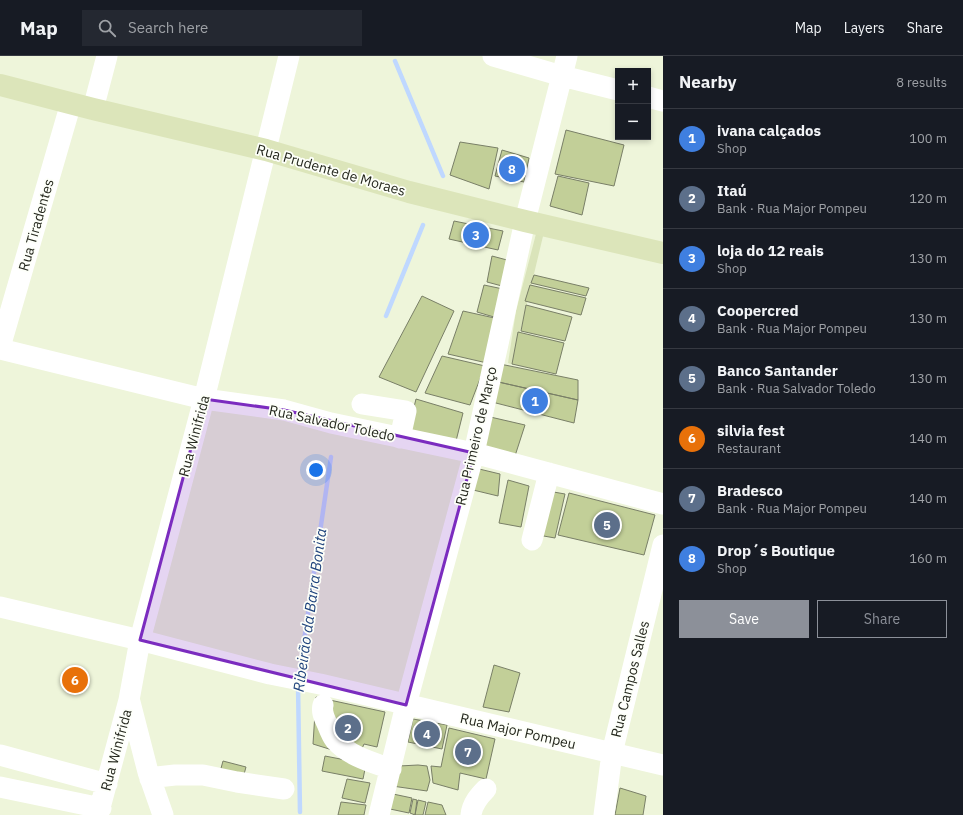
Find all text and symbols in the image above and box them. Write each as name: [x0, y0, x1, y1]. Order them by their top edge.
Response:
search box: [82, 10, 362, 46]
text: Map: [20, 16, 58, 40]
icon: search: [96, 17, 118, 39]
text: Search here: [128, 18, 208, 37]
text: Map: [795, 19, 822, 37]
text: Layers: [844, 19, 885, 37]
text: Share: [907, 19, 943, 37]
map controls: [615, 68, 651, 140]
button: +: [615, 68, 651, 104]
text: Nearby: [679, 71, 737, 93]
text: 8 results: [896, 74, 947, 91]
button: −: [615, 104, 651, 140]
text: ivana calçados: [717, 121, 821, 140]
text: 1: [688, 130, 696, 147]
text: 100 m: [909, 130, 947, 147]
street label: Rua Prudente de Moraes: [254, 140, 408, 200]
text: Shop: [717, 140, 747, 157]
pin: 8: [499, 154, 525, 184]
street label: Rua Tiradentes: [14, 177, 58, 273]
text: Itaú: [717, 181, 747, 200]
text: 2: [688, 190, 696, 207]
text: 120 m: [909, 190, 947, 207]
text: Bank · Rua Major Pompeu: [717, 200, 867, 217]
pin: 3: [463, 220, 489, 250]
text: loja do 12 reais: [717, 241, 824, 260]
text: 3: [688, 250, 696, 267]
text: 130 m: [909, 250, 947, 267]
text: Shop: [717, 260, 747, 277]
text: Coopercred: [717, 301, 799, 320]
text: 4: [688, 310, 696, 327]
text: 130 m: [909, 310, 947, 327]
text: Bank · Rua Major Pompeu: [717, 320, 867, 337]
text: Banco Santander: [717, 361, 838, 380]
street label: Rua Primeiro de Março: [451, 365, 501, 507]
text: 5: [688, 370, 696, 387]
text: 130 m: [909, 370, 947, 387]
text: Bank · Rua Salvador Toledo: [717, 380, 876, 397]
pin: 1: [522, 386, 548, 416]
street label: Rua Winifrida: [174, 393, 214, 479]
street label: Rua Salvador Toledo: [268, 401, 397, 445]
text: silvia fest: [717, 421, 785, 440]
text: 6: [688, 430, 696, 447]
text: 140 m: [909, 430, 947, 447]
text: Restaurant: [717, 440, 781, 457]
your location: [306, 460, 326, 480]
text: Bradesco: [717, 481, 783, 500]
text: 7: [688, 490, 696, 507]
text: 140 m: [909, 490, 947, 507]
text: Bank · Rua Major Pompeu: [717, 500, 867, 517]
pin: 5: [594, 510, 620, 540]
water label: Ribeirão da Barra Bonita: [289, 527, 330, 693]
text: Drop´s Boutique: [717, 541, 835, 560]
text: 8: [688, 550, 696, 567]
text: 160 m: [909, 550, 947, 567]
text: Shop: [717, 560, 747, 577]
button: Save: [679, 600, 809, 638]
button: Share: [817, 600, 947, 638]
street label: Rua Campos Salles: [607, 619, 653, 739]
pin: 6: [62, 665, 88, 695]
street label: Rua Winifrida: [96, 707, 136, 793]
street label: Rua Major Pompeu: [458, 709, 578, 753]
pin: 2: [335, 713, 361, 743]
pin: 4: [414, 719, 440, 749]
pin: 7: [455, 737, 481, 767]

